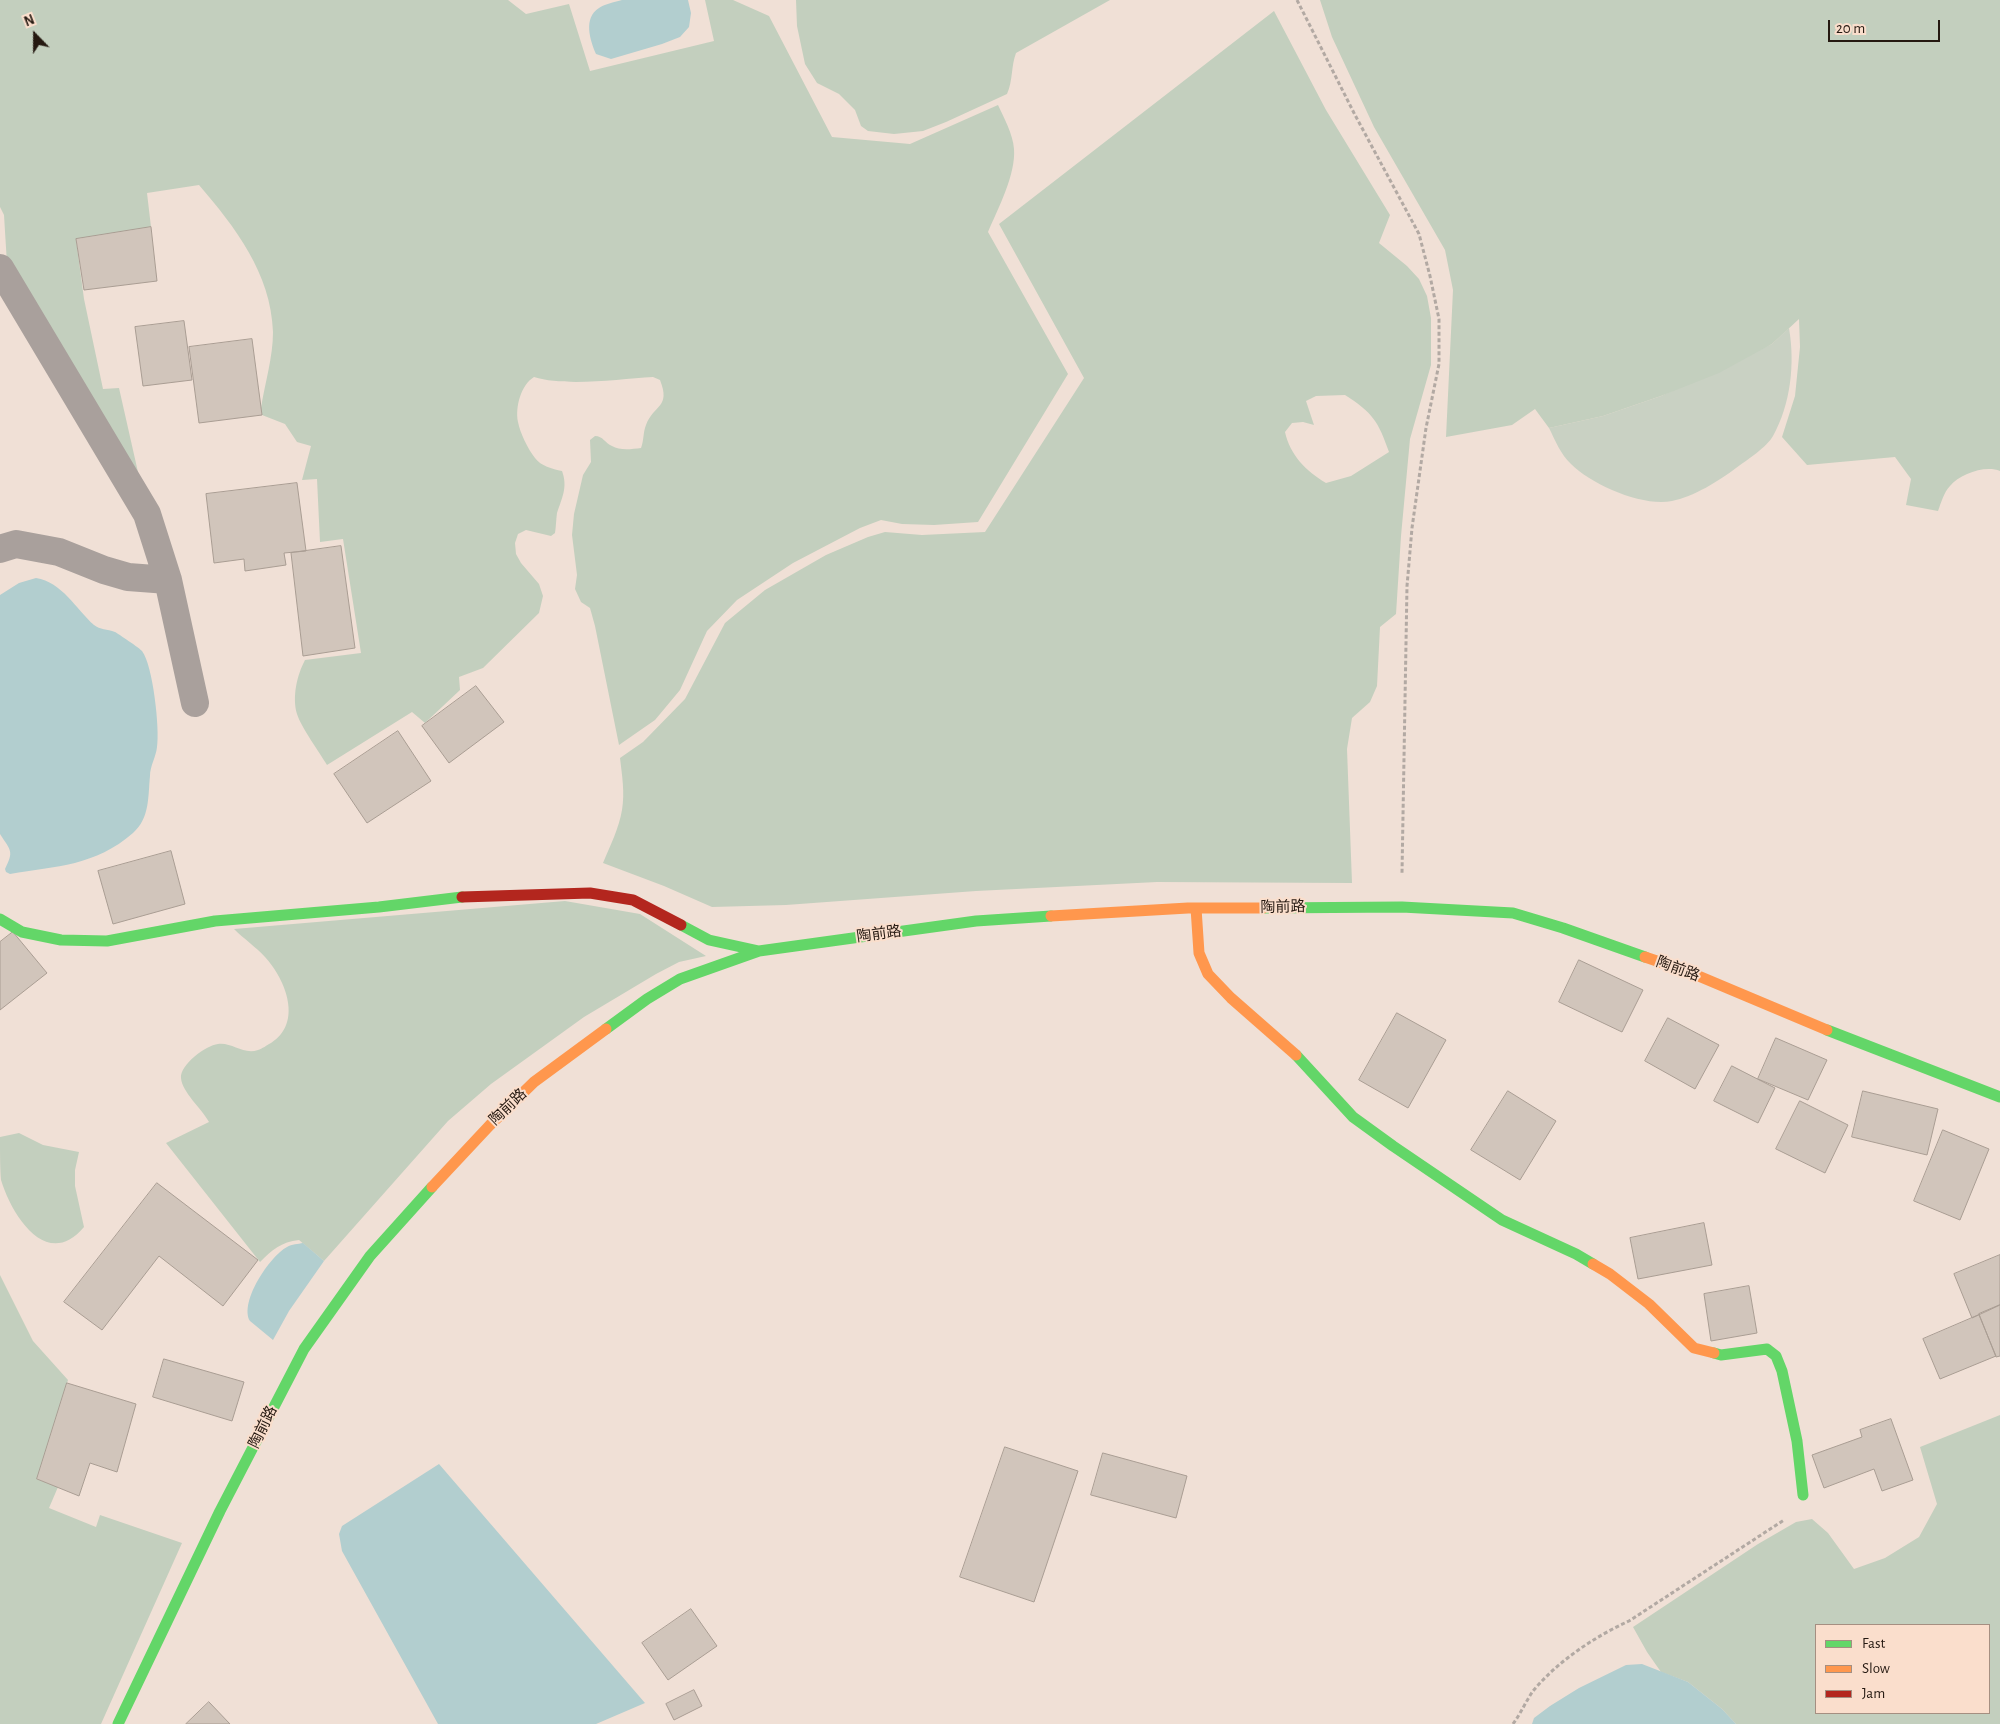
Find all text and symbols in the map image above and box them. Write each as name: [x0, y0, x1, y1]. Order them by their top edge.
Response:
north arrow: [10, 10, 60, 60]
scale bar: [1830, 10, 1942, 42]
text: N: [22, 13, 37, 29]
text: 20 m: [1836, 21, 1865, 36]
street label: 陶前路: [1260, 898, 1306, 916]
street label: 陶前路: [855, 922, 903, 946]
street label: 陶前路: [1654, 953, 1702, 985]
street label: 陶前路: [486, 1085, 530, 1129]
street label: 陶前路: [245, 1403, 281, 1451]
legend: [1815, 1624, 1990, 1714]
text: Fast: [1862, 1636, 1885, 1651]
text: Slow: [1862, 1661, 1890, 1676]
text: Jam: [1862, 1686, 1885, 1701]

